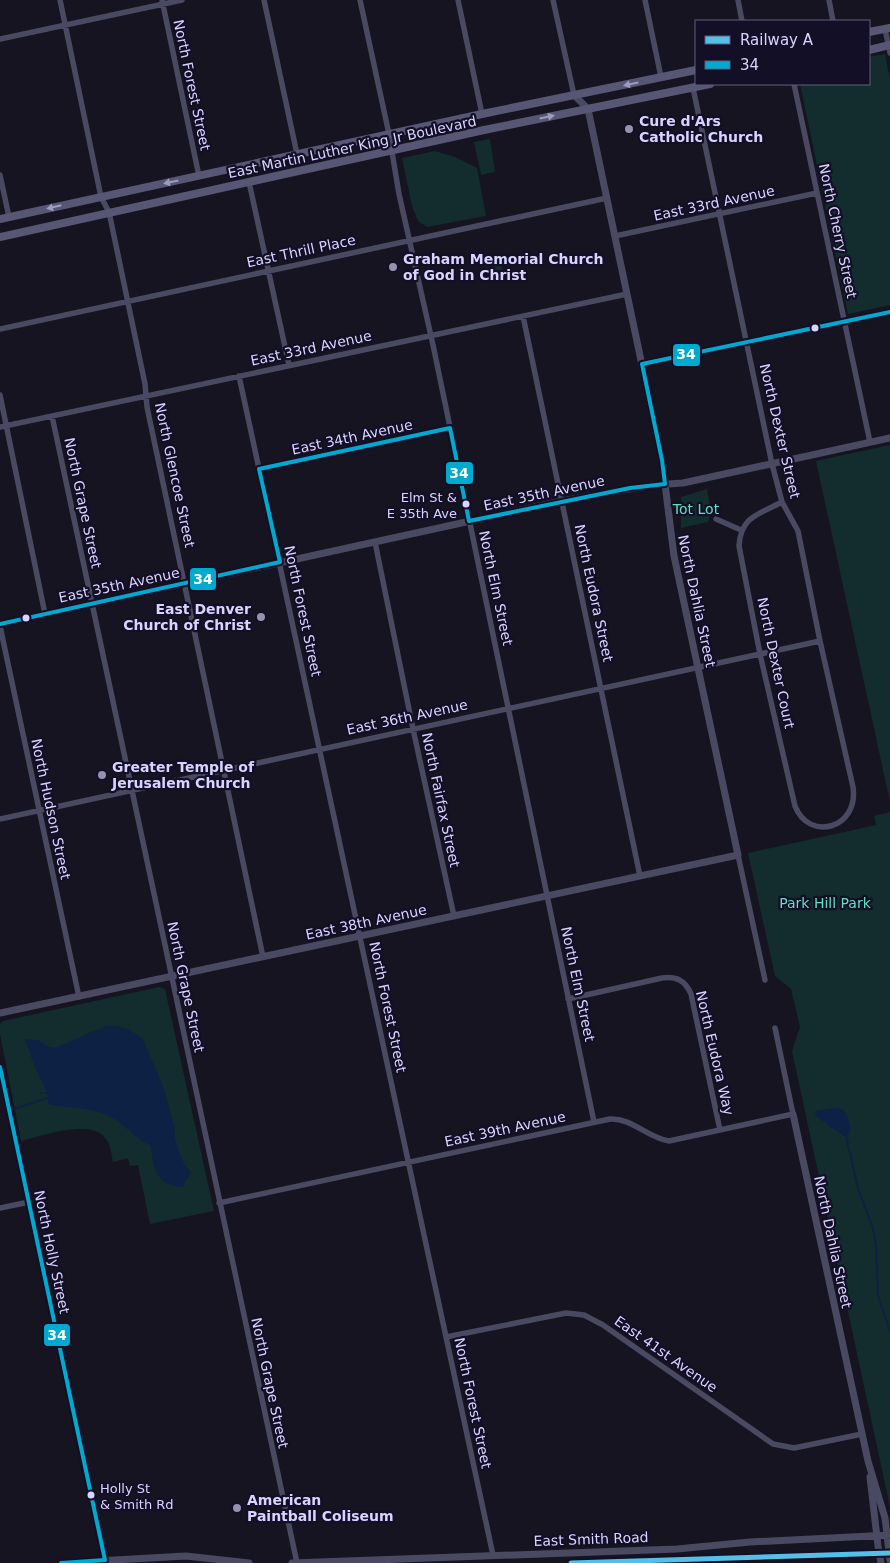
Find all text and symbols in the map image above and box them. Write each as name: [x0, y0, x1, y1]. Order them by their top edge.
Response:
street label: North Forest Street: [170, 18, 214, 152]
legend: [695, 20, 870, 85]
text: Railway A: [740, 31, 814, 49]
text: 34: [740, 56, 759, 74]
one-way arrow: [624, 80, 639, 88]
street label: East Martin Luther King Jr Boulevard: [226, 113, 478, 181]
one-way arrow: [540, 113, 555, 121]
place label: Cure d'Ars Catholic Church: [639, 113, 763, 145]
marker: Cure d'Ars Catholic Church: [623, 123, 635, 135]
street label: North Cherry Street: [816, 162, 860, 300]
one-way arrow: [163, 178, 178, 186]
street label: East 33rd Avenue: [652, 182, 776, 224]
one-way arrow: [45, 204, 61, 212]
street label: East Thrill Place: [245, 232, 357, 270]
place label: Graham Memorial Church of God in Christ: [403, 251, 604, 283]
marker: Graham Memorial Church of God in Christ: [387, 261, 399, 273]
unlabelled marker: [810, 323, 820, 333]
street label: East 33rd Avenue: [249, 327, 373, 369]
line badge: 34: [672, 343, 701, 367]
text: 34: [676, 346, 696, 362]
street label: North Dexter Street: [757, 362, 803, 500]
street label: North Glencoe Street: [152, 401, 198, 549]
street label: East 34th Avenue: [290, 416, 414, 458]
street label: North Grape Street: [61, 436, 105, 570]
line badge: 34: [445, 461, 474, 485]
text: 34: [449, 465, 469, 481]
street label: East 35th Avenue: [482, 472, 606, 514]
place label: Elm St & E 35th Ave: [387, 490, 457, 521]
marker: Elm St & E 35th Ave: [461, 499, 471, 509]
park label: Tot Lot: [672, 501, 720, 517]
street label: North Eudora Street: [572, 523, 616, 664]
street label: North Elm Street: [476, 529, 516, 647]
street label: North Dahlia Street: [675, 533, 719, 669]
street label: North Forest Street: [281, 544, 325, 678]
street label: East 35th Avenue: [57, 564, 181, 606]
line badge: 34: [189, 567, 217, 591]
text: 34: [193, 571, 213, 587]
street label: North Dexter Court: [754, 596, 798, 731]
place label: East Denver Church of Christ: [123, 601, 251, 633]
marker: East Denver Church of Christ: [255, 611, 267, 623]
unlabelled marker: [21, 613, 31, 623]
street label: East 36th Avenue: [345, 696, 469, 738]
street label: North Fairfax Street: [419, 731, 463, 869]
street label: North Hudson Street: [28, 737, 74, 881]
place label: Greater Temple of Jerusalem Church: [111, 759, 255, 791]
marker: Greater Temple of Jerusalem Church: [96, 769, 108, 781]
park label: Park Hill Park: [779, 895, 872, 911]
street label: East 38th Avenue: [304, 901, 428, 943]
street label: North Grape Street: [164, 920, 208, 1054]
street label: North Elm Street: [558, 925, 598, 1043]
street label: North Forest Street: [366, 940, 410, 1074]
street label: North Eudora Way: [693, 989, 737, 1117]
street label: East 39th Avenue: [443, 1108, 567, 1150]
street label: North Dahlia Street: [811, 1174, 855, 1310]
street label: North Holly Street: [31, 1189, 73, 1316]
street label: East 41st Avenue: [612, 1313, 720, 1395]
street label: North Grape Street: [248, 1316, 292, 1450]
line badge: 34: [43, 1323, 71, 1347]
text: 34: [47, 1327, 67, 1343]
street label: North Forest Street: [451, 1336, 495, 1470]
place label: Holly St & Smith Rd: [100, 1481, 174, 1512]
marker: Holly St & Smith Rd: [86, 1490, 96, 1500]
place label: American Paintball Coliseum: [247, 1492, 394, 1524]
marker: American Paintball Coliseum: [231, 1502, 243, 1514]
street label: East Smith Road: [533, 1529, 649, 1549]

